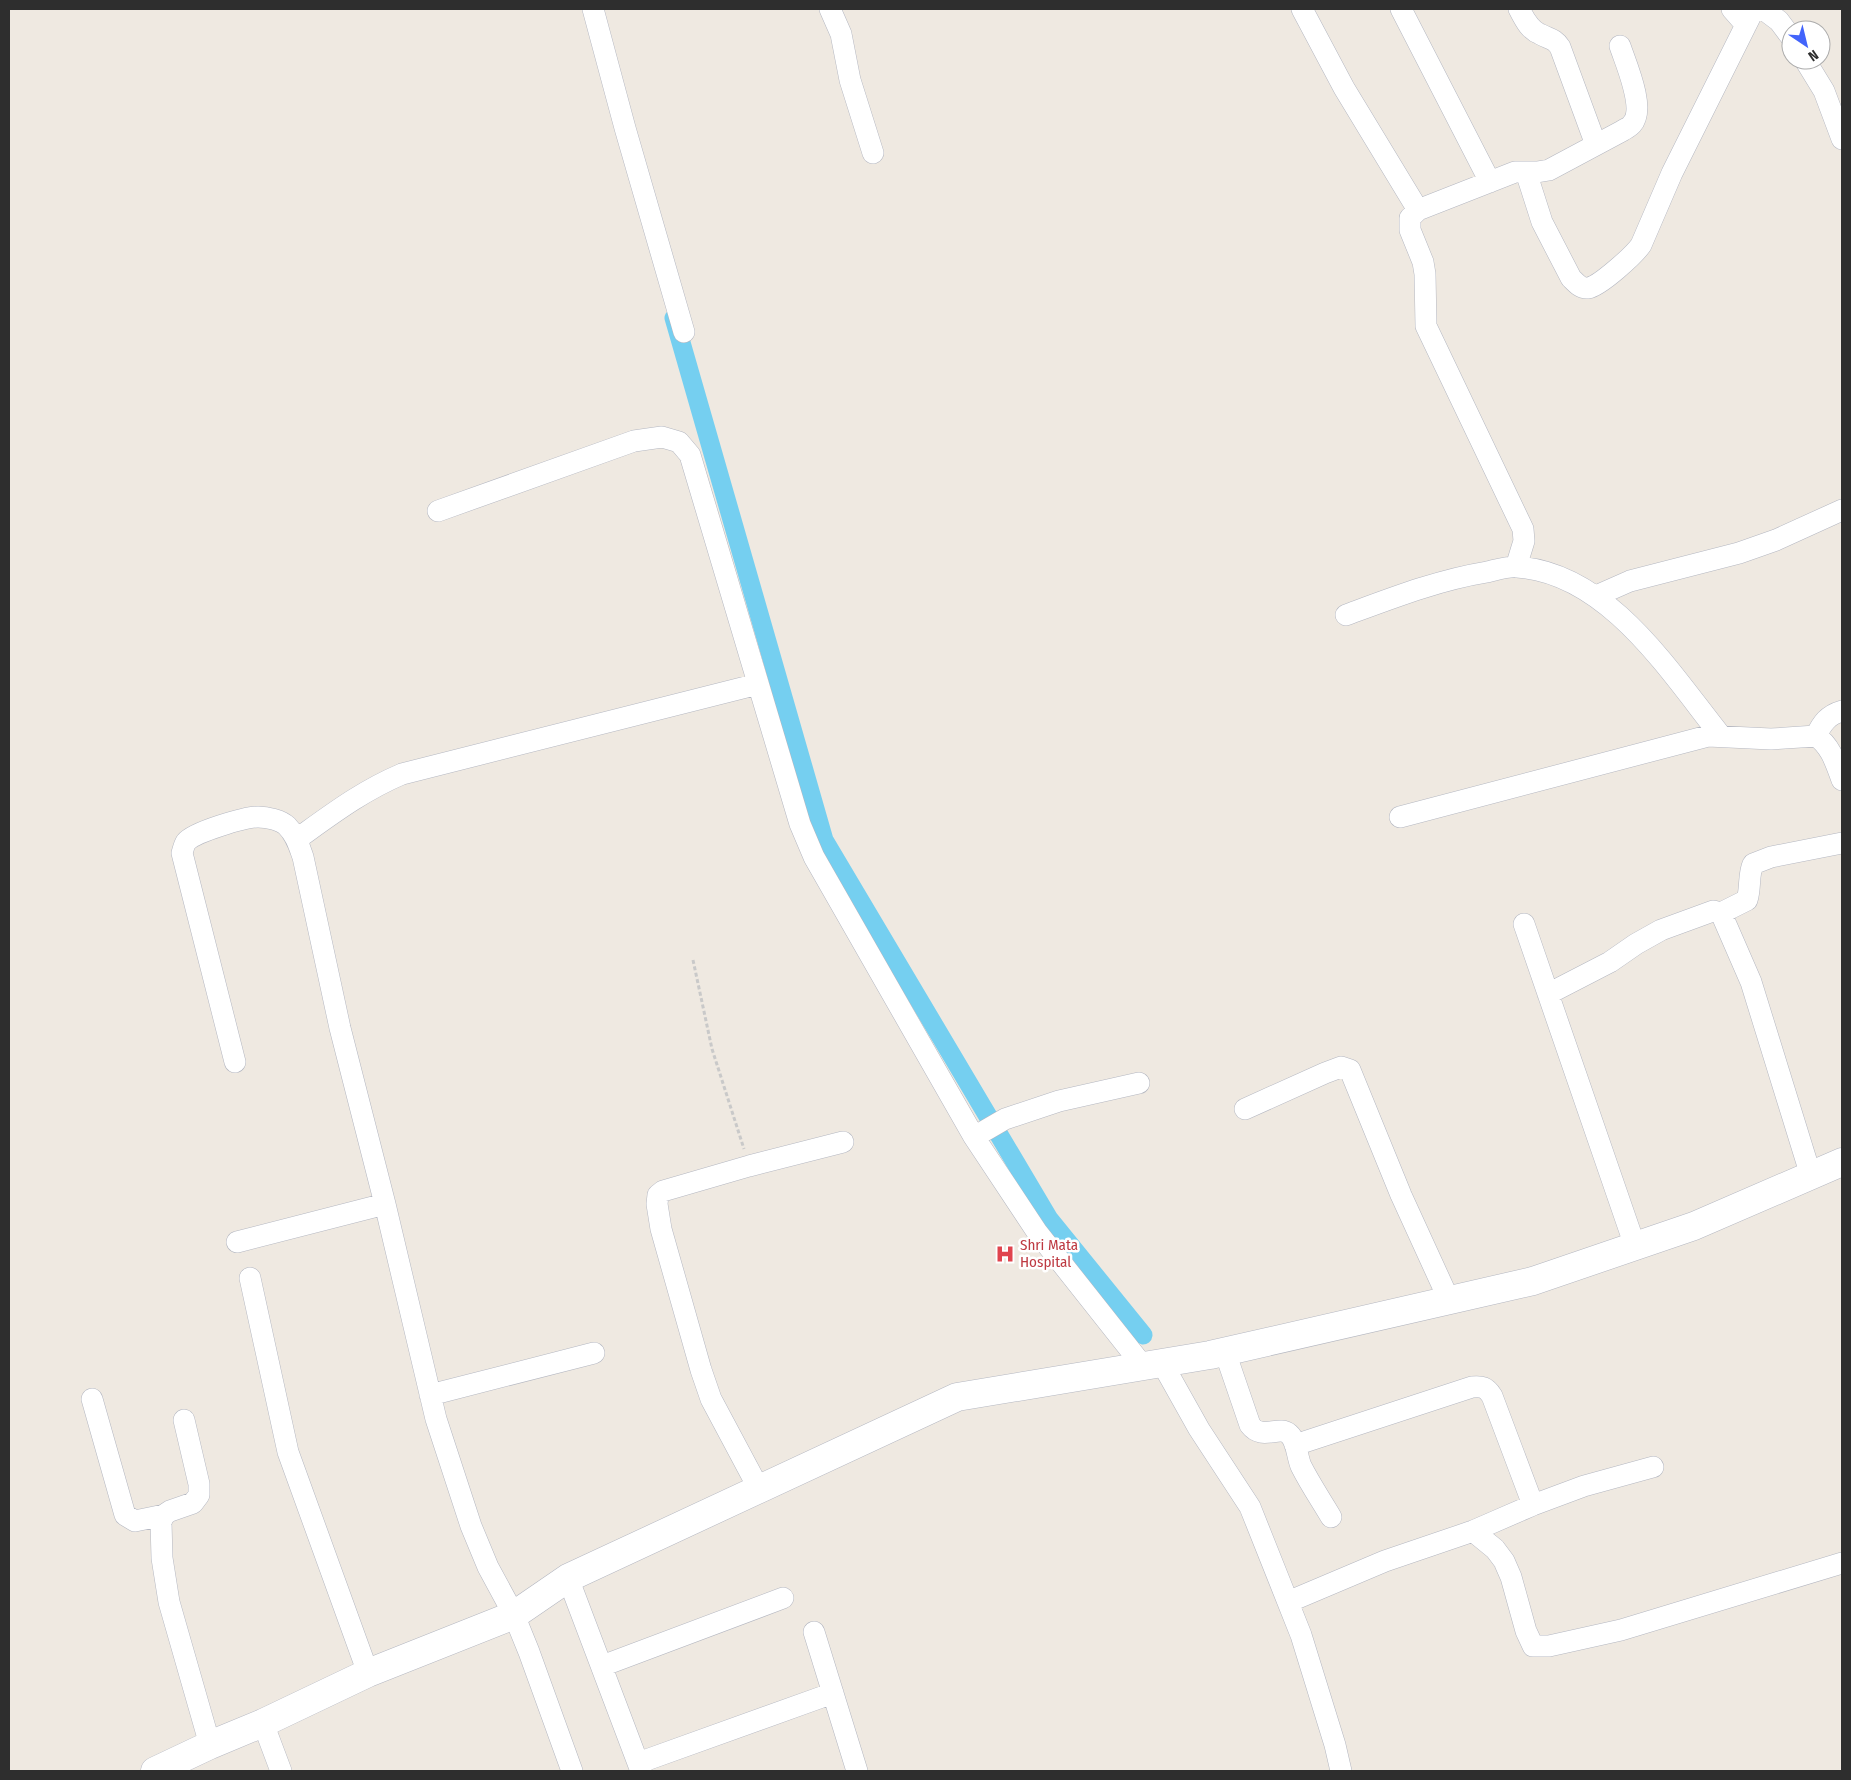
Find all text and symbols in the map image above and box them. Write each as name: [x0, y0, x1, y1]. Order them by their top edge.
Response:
north arrow: [1781, 20, 1831, 70]
text: N: [1805, 46, 1821, 65]
place label: Shri Mata Hospital: [1020, 1236, 1078, 1271]
hospital icon: Shri Mata Hospital: [994, 1243, 1016, 1265]

